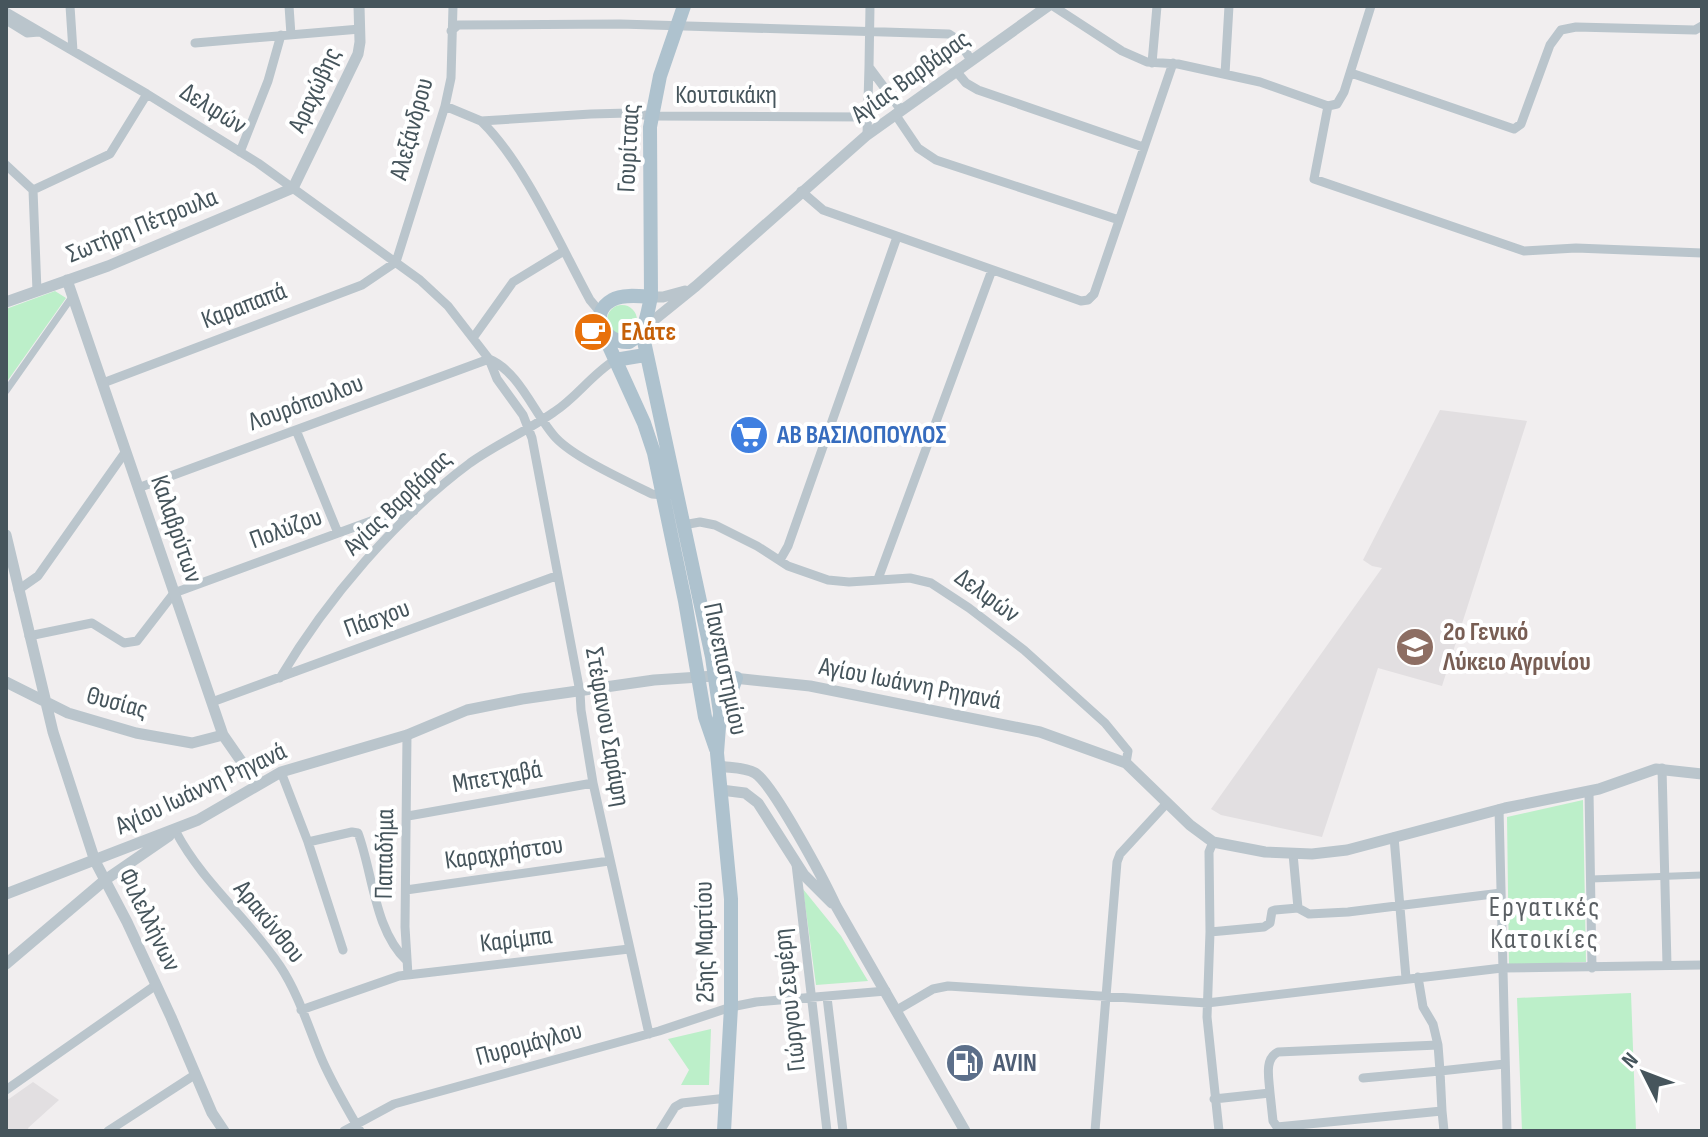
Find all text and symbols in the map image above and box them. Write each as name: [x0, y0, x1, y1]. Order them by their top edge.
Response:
street label: Αγίας Βαρβάρας: [845, 24, 976, 131]
street label: Αραχώβης: [281, 42, 348, 138]
street label: Αλεξάνδρου: [383, 75, 440, 184]
street label: Δελφών: [174, 77, 252, 141]
street label: Κουτσικάκη: [675, 80, 777, 111]
street label: Γουρίτσας: [611, 103, 647, 193]
street label: Σωτήρη Πέτρουλα: [62, 182, 222, 270]
street label: Καραπαπά: [197, 276, 291, 336]
cafe icon: Ελάτε: [572, 311, 614, 353]
place label: Ελάτε: [621, 317, 676, 348]
street label: Λουρόπουλου: [244, 368, 368, 438]
supermarket icon: ΑΒ ΒΑΣΙΛΟΠΟΥΛΟΣ: [728, 414, 770, 456]
place label: ΑΒ ΒΑΣΙΛΟΠΟΥΛΟΣ: [776, 420, 946, 451]
street label: Αγίας Βαρβάρας: [337, 444, 459, 563]
street label: Καλαβρύτων: [143, 471, 209, 587]
street label: Πολύζου: [246, 502, 326, 556]
street label: Δελφών: [949, 562, 1025, 630]
street label: Πάσχου: [340, 593, 414, 645]
street label: Πανεπιστημίου: [696, 600, 754, 738]
place label: 2ο Γενικό Λύκειο Αγρινίου: [1442, 617, 1591, 678]
school or university icon: 2ο Γενικό Λύκειο Αγρινίου: [1394, 626, 1436, 668]
street label: Στέφανου Σαράφη: [578, 645, 636, 809]
street label: Αγίου Ιωάννη Ρηγανά: [815, 651, 1004, 717]
street label: Θυσίας: [83, 680, 151, 726]
street label: Αγίου Ιωάννη Ρηγανά: [110, 736, 291, 843]
street label: Μπετχαβά: [450, 754, 544, 800]
street label: Παπαδήμα: [369, 808, 401, 900]
street label: Καραχρήστου: [443, 829, 565, 877]
street label: Φιλελλήνων: [111, 863, 187, 977]
street label: Αρακύνθου: [226, 874, 312, 969]
street label: 25ης Μαρτίου: [688, 881, 722, 1003]
district label: Εργατικές Κατοικίες: [1489, 891, 1601, 956]
street label: Καρίμπα: [478, 920, 554, 960]
street label: Γιώργου Σεφέρη: [767, 927, 813, 1073]
street label: Πυρομάγλου: [472, 1015, 586, 1073]
north arrow: [1604, 1033, 1684, 1113]
fuel station icon: AVIN: [944, 1042, 986, 1084]
text: N: [1616, 1047, 1644, 1074]
place label: AVIN: [992, 1048, 1037, 1079]

